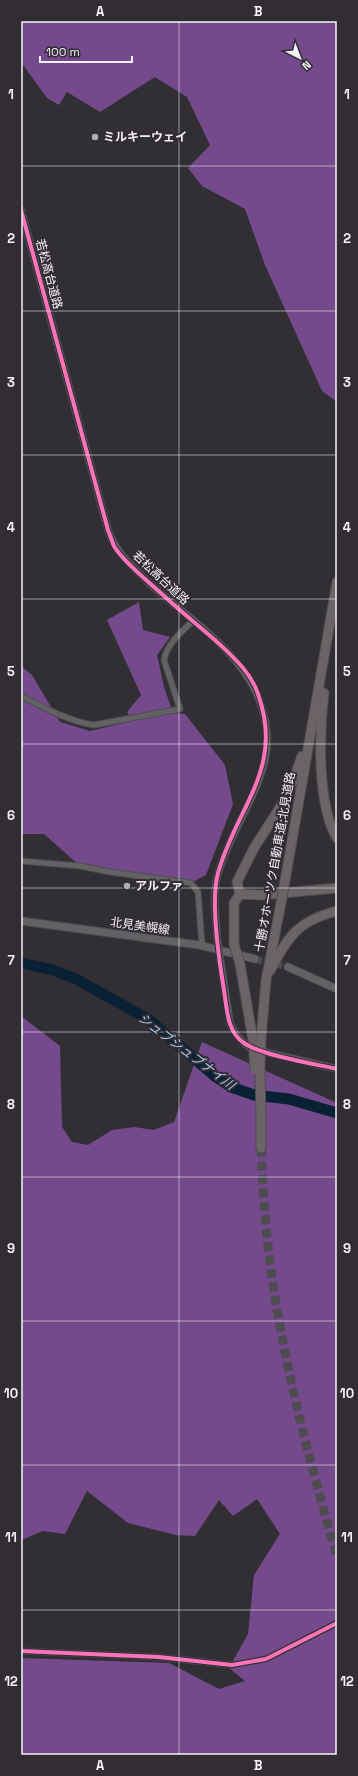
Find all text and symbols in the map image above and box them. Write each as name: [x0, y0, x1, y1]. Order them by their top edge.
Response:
text: A: [96, 3, 105, 20]
text: B: [254, 3, 263, 20]
scale bar: [40, 38, 132, 64]
north arrow: [280, 38, 320, 78]
text: 100 m: [46, 44, 80, 60]
text: N: [299, 58, 314, 73]
text: 1: [8, 86, 14, 103]
text: 1: [344, 86, 350, 103]
place label: ミルキーウェイ: [103, 129, 187, 145]
marker: ミルキーウェイ: [90, 132, 100, 142]
text: 2: [7, 230, 15, 247]
text: 2: [343, 230, 351, 247]
street label: 若松高台道路: [32, 237, 66, 311]
text: 3: [7, 374, 15, 391]
text: 3: [343, 374, 351, 391]
text: 4: [7, 519, 15, 536]
text: 4: [343, 519, 351, 536]
street label: 若松高台道路: [129, 548, 193, 608]
text: 5: [7, 663, 15, 680]
text: 5: [343, 663, 351, 680]
street label: 十勝オホーツク自動車道;北見道路: [251, 771, 299, 953]
text: 6: [7, 807, 15, 824]
text: 6: [343, 807, 351, 824]
place label: アルファ: [135, 878, 183, 894]
marker: アルファ: [122, 881, 132, 891]
street label: 北見美幌線: [109, 914, 171, 938]
text: 7: [7, 952, 15, 969]
text: 7: [343, 952, 351, 969]
water label: シュブシュブナイ川: [135, 1009, 240, 1095]
text: 8: [7, 1096, 15, 1113]
text: 8: [343, 1096, 351, 1113]
text: 9: [7, 1240, 15, 1257]
text: 9: [343, 1240, 351, 1257]
text: 10: [4, 1385, 18, 1402]
text: 10: [340, 1385, 354, 1402]
text: 11: [5, 1529, 17, 1546]
text: 11: [341, 1529, 353, 1546]
text: 12: [4, 1673, 18, 1690]
text: 12: [340, 1673, 354, 1690]
text: A: [96, 1757, 105, 1774]
text: B: [254, 1757, 263, 1774]

